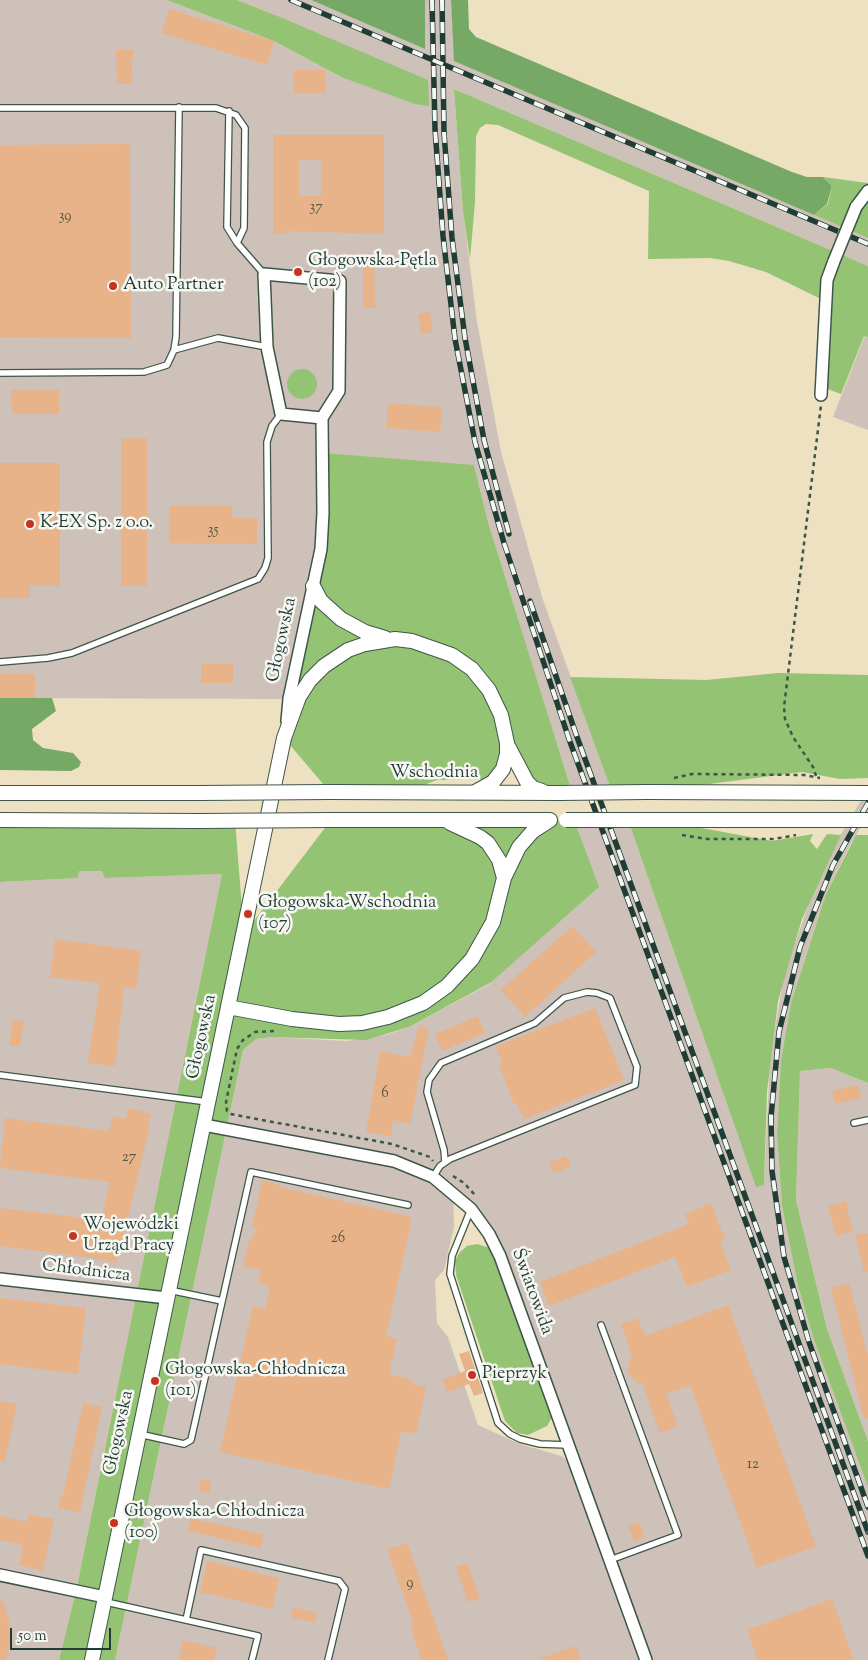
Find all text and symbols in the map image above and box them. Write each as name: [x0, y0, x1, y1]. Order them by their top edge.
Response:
house number: 37: [309, 199, 323, 217]
house number: 39: [58, 208, 72, 226]
place label: Głogowska-Pętla (102): [308, 251, 437, 294]
marker: Głogowska-Pętla (102): [292, 266, 304, 278]
place label: Auto Partner: [123, 275, 224, 297]
marker: Auto Partner: [107, 280, 119, 292]
place label: K-EX Sp. z o.o.: [40, 513, 153, 535]
marker: K-EX Sp. z o.o.: [24, 518, 36, 530]
house number: 35: [207, 522, 219, 540]
street label: Głogowska: [263, 596, 303, 684]
street label: Wschodnia: [390, 763, 478, 785]
place label: Głogowska-Wschodnia (107): [258, 893, 436, 936]
marker: Głogowska-Wschodnia (107): [242, 908, 254, 920]
street label: Głogowska: [183, 993, 223, 1081]
house number: 6: [381, 1085, 389, 1103]
house number: 27: [122, 1149, 136, 1167]
place label: Wojewódzki Urząd Pracy: [83, 1215, 179, 1258]
marker: Wojewódzki Urząd Pracy: [67, 1230, 79, 1242]
house number: 26: [331, 1230, 345, 1248]
street label: Światowida: [505, 1246, 557, 1338]
street label: Chłodnicza: [41, 1256, 131, 1288]
place label: Głogowska-Chłodnicza (101): [165, 1360, 346, 1402]
place label: Pieprzyk: [482, 1364, 547, 1386]
marker: Pieprzyk: [466, 1369, 478, 1381]
marker: Głogowska-Chłodnicza (101): [149, 1375, 161, 1387]
street label: Głogowska: [100, 1389, 140, 1477]
house number: 12: [747, 1456, 759, 1474]
place label: Głogowska-Chłodnicza (100): [124, 1502, 305, 1545]
marker: Głogowska-Chłodnicza (100): [108, 1517, 120, 1529]
house number: 9: [406, 1575, 414, 1593]
scale bar: [12, 1618, 114, 1650]
text: 50 m: [18, 1626, 47, 1647]

